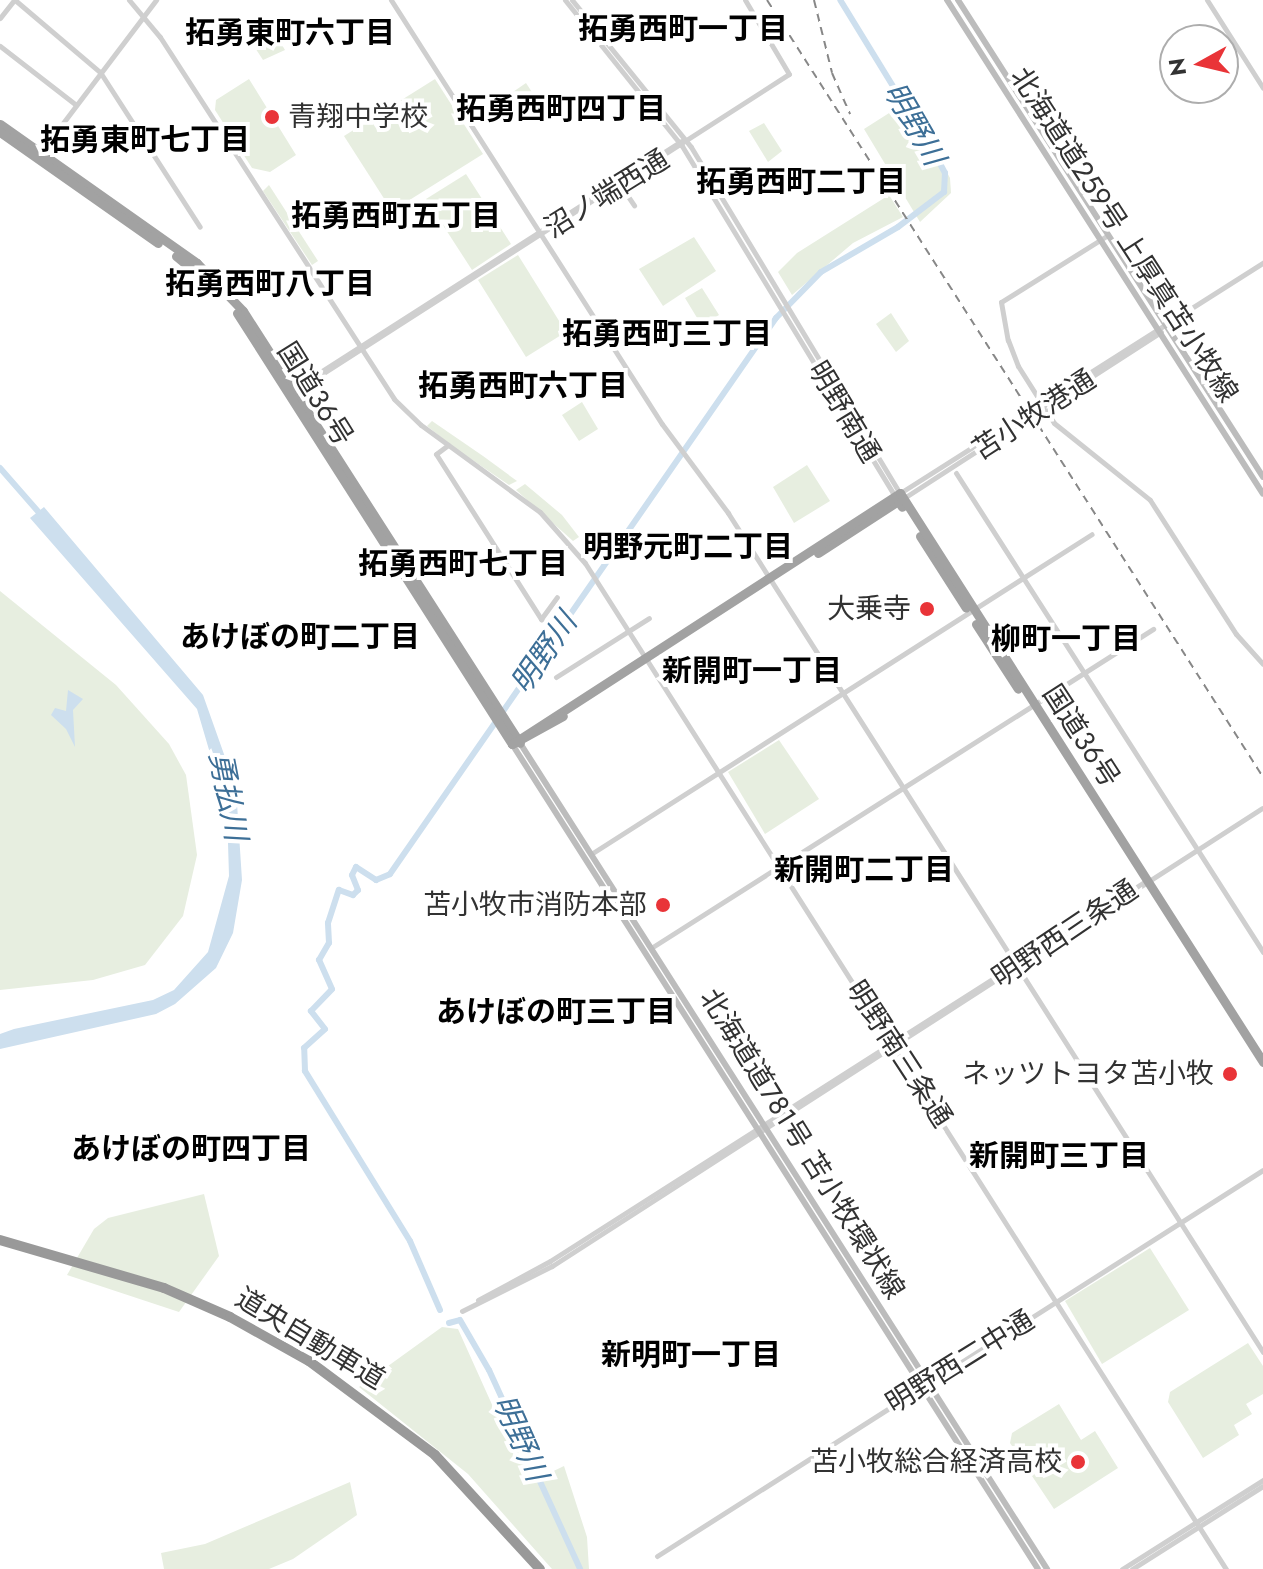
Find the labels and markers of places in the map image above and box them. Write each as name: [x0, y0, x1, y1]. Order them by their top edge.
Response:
place label: 青翔中学校: [288, 100, 428, 134]
marker: 青翔中学校: [263, 108, 281, 126]
place label: 大乗寺: [827, 592, 911, 626]
marker: 大乗寺: [918, 600, 936, 618]
place label: 苫小牧市消防本部: [423, 888, 647, 922]
marker: 苫小牧市消防本部: [654, 896, 672, 914]
place label: ネッツトヨタ苫小牧: [962, 1057, 1214, 1091]
marker: ネッツトヨタ苫小牧: [1221, 1065, 1239, 1083]
place label: 苫小牧総合経済高校: [810, 1445, 1062, 1479]
marker: 苫小牧総合経済高校: [1069, 1453, 1087, 1471]

